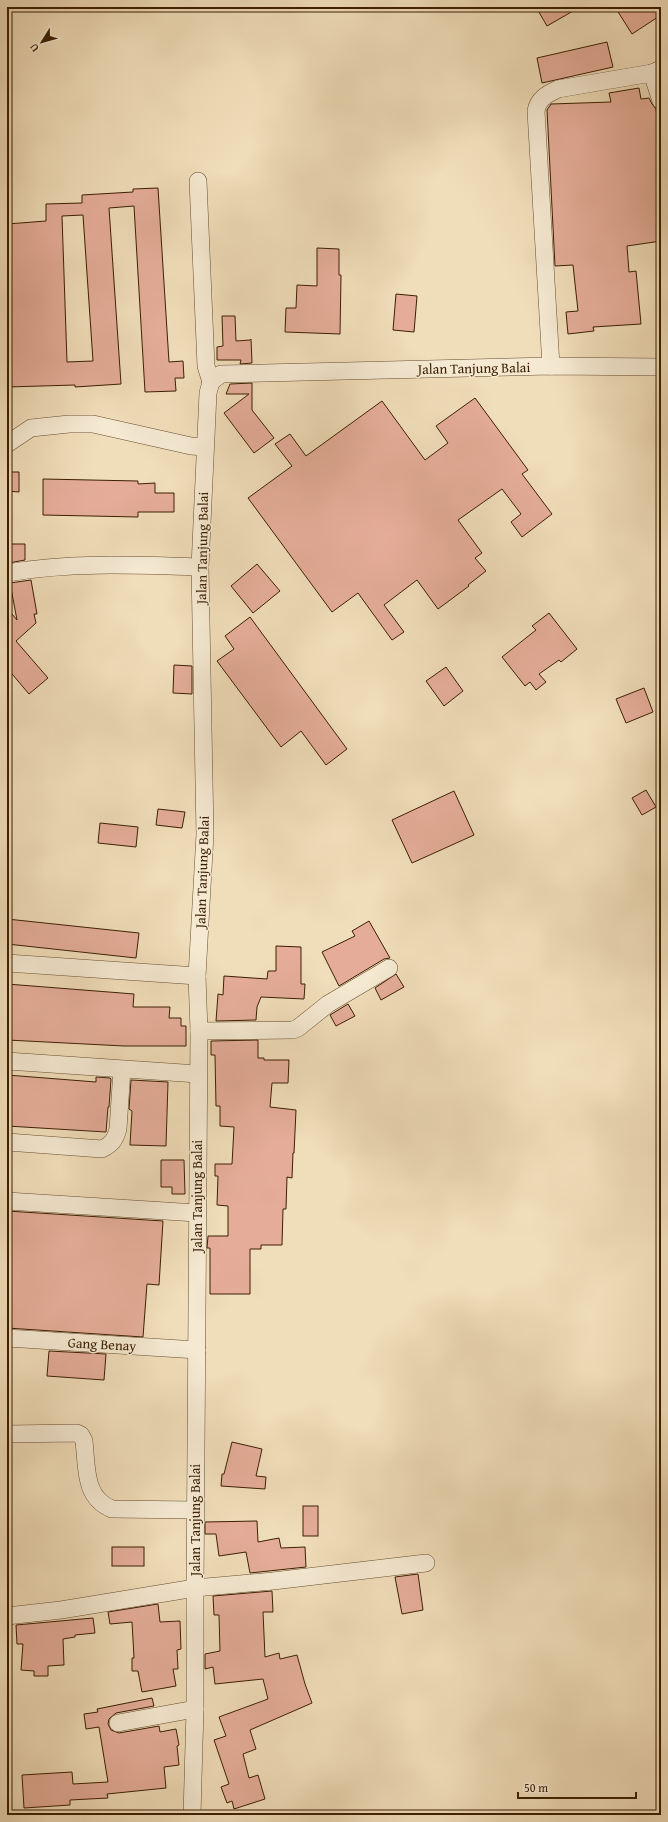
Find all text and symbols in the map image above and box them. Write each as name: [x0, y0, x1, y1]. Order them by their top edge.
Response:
north arrow: [22, 22, 62, 62]
text: U: [25, 40, 43, 56]
street label: Jalan Tanjung Balai: [416, 357, 531, 379]
street label: Jalan Tanjung Balai: [191, 491, 213, 606]
street label: Jalan Tanjung Balai: [190, 815, 214, 931]
street label: Jalan Tanjung Balai: [187, 1140, 207, 1254]
street label: Gang Benay: [67, 1332, 137, 1356]
street label: Jalan Tanjung Balai: [185, 1464, 205, 1578]
scale bar: [518, 1774, 636, 1800]
text: 50 m: [524, 1779, 548, 1796]

